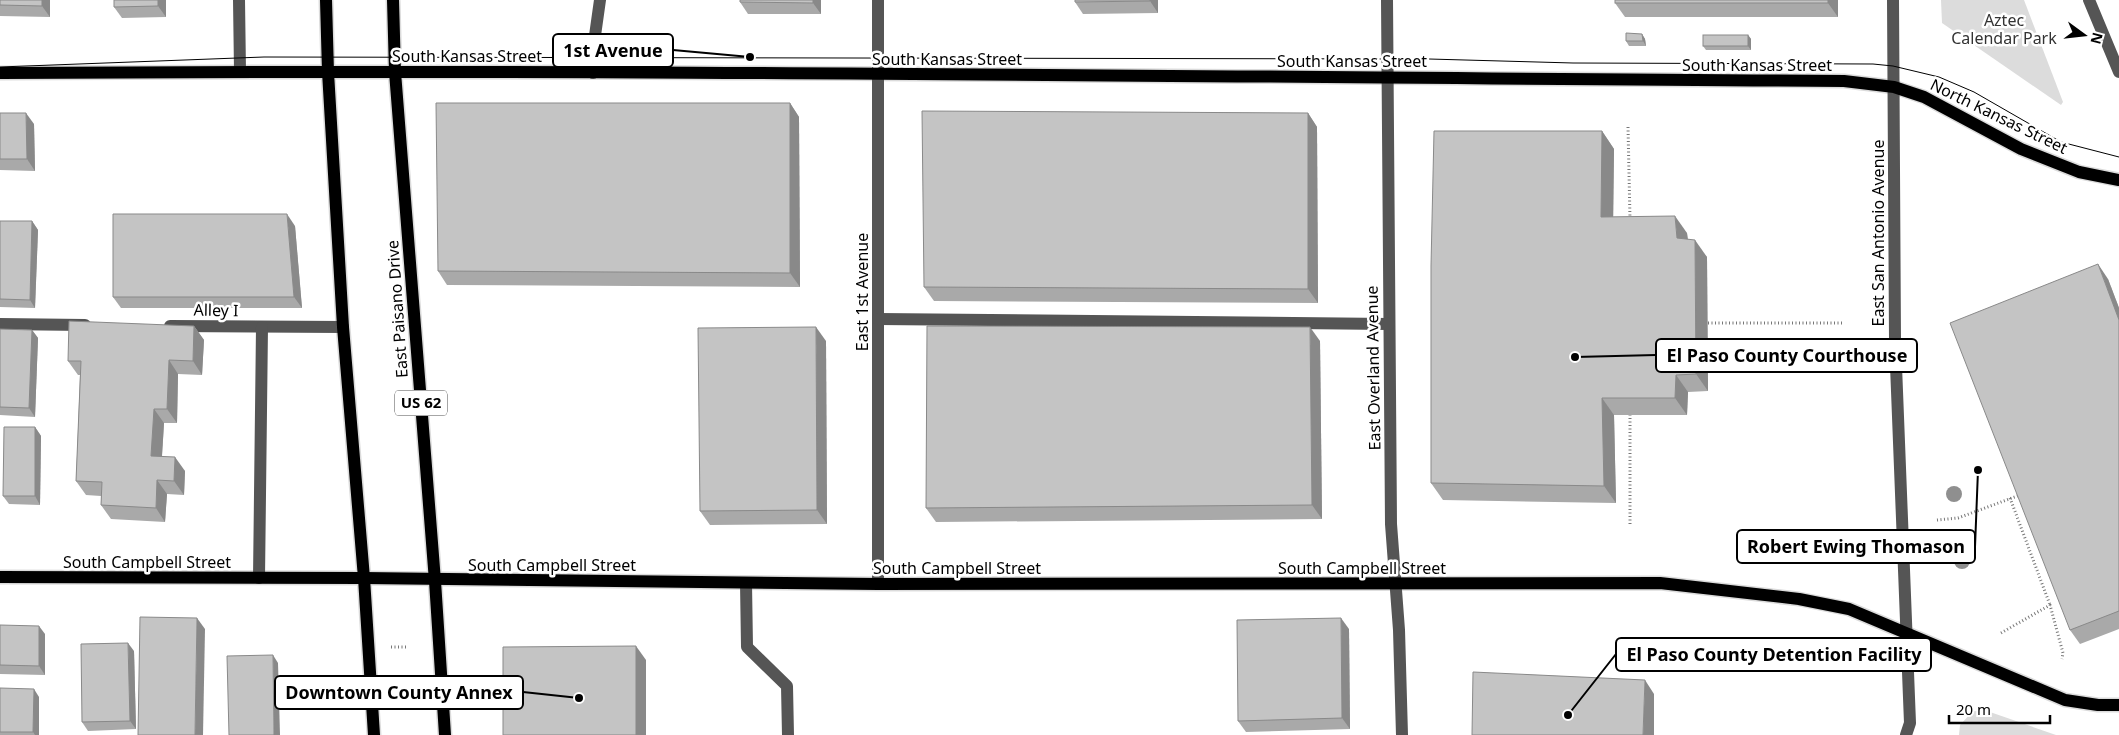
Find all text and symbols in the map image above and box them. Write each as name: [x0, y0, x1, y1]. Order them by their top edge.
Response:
park label: Aztec Calendar Park: [1951, 9, 2057, 49]
north arrow: [2059, 10, 2109, 60]
text: N: [2086, 31, 2108, 46]
callout: 1st Avenue: [553, 34, 673, 67]
text: 1st Avenue: [563, 38, 663, 62]
street label: South Kansas Street: [392, 45, 542, 67]
street label: South Kansas Street: [872, 48, 1022, 70]
street label: South Kansas Street: [1277, 50, 1427, 72]
street label: South Kansas Street: [1682, 54, 1832, 76]
street label: North Kansas Street: [1927, 73, 2072, 159]
street label: East San Antonio Avenue: [1867, 140, 1889, 326]
street label: East 1st Avenue: [851, 233, 873, 351]
street label: East Paisano Drive: [381, 239, 413, 379]
street label: East Overland Avenue: [1361, 285, 1385, 451]
street label: Alley I: [193, 299, 239, 321]
callout: El Paso County Courthouse: [1656, 339, 1917, 372]
text: El Paso County Courthouse: [1667, 343, 1907, 367]
road number: US 62: [395, 390, 447, 416]
callout: Robert Ewing Thomason: [1737, 530, 1975, 563]
text: Robert Ewing Thomason: [1747, 534, 1965, 558]
street label: South Campbell Street: [63, 551, 231, 573]
street label: South Campbell Street: [468, 554, 636, 576]
street label: South Campbell Street: [873, 557, 1041, 579]
street label: South Campbell Street: [1278, 557, 1446, 579]
callout: El Paso County Detention Facility: [1616, 638, 1931, 671]
text: El Paso County Detention Facility: [1626, 642, 1922, 666]
callout: Downtown County Annex: [275, 676, 523, 709]
text: Downtown County Annex: [285, 680, 513, 704]
scale bar: [1949, 692, 2050, 724]
text: 20 m: [1956, 699, 1991, 719]

